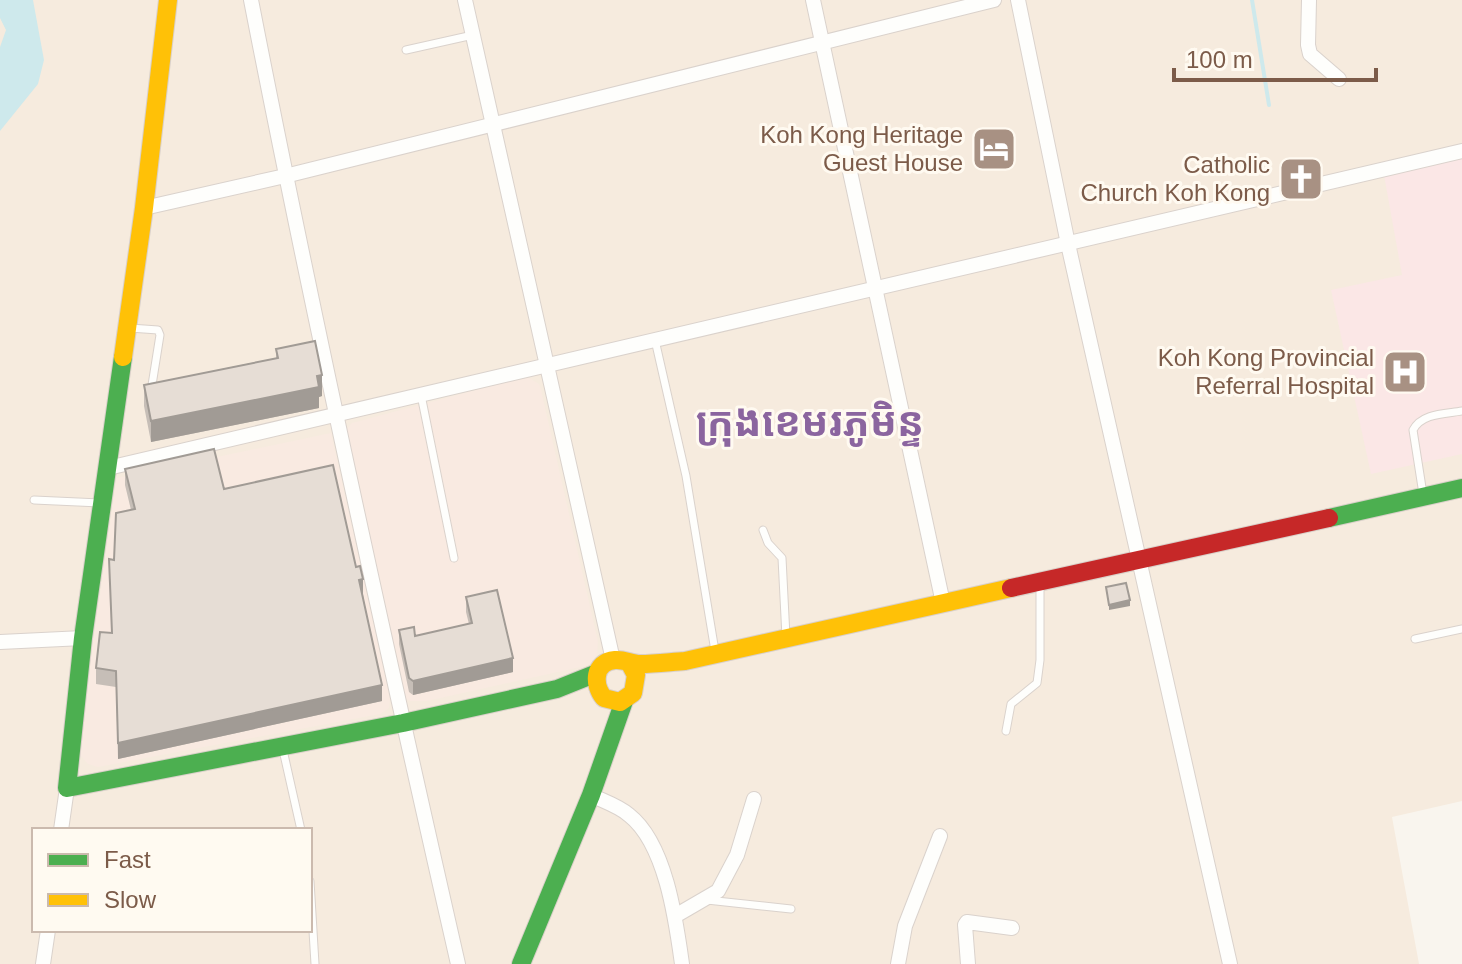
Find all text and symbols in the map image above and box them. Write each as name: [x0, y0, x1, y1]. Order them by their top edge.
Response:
scale bar: [1174, 32, 1376, 82]
text: 100 m: [1186, 46, 1253, 73]
place label: Koh Kong Heritage Guest House: [760, 121, 963, 176]
hotel icon: Koh Kong Heritage Guest House: [970, 125, 1018, 173]
place label: Catholic Church Koh Kong: [1081, 151, 1270, 206]
church icon: Catholic Church Koh Kong: [1277, 155, 1325, 203]
place label: Koh Kong Provincial Referral Hospital: [1158, 344, 1374, 399]
hospital icon: Koh Kong Provincial Referral Hospital: [1381, 348, 1429, 396]
district label: ក្រុងខេមរភូមិន្ទ: [696, 400, 924, 447]
legend: [32, 828, 312, 932]
text: Fast: [104, 846, 151, 873]
text: Slow: [104, 886, 157, 913]

